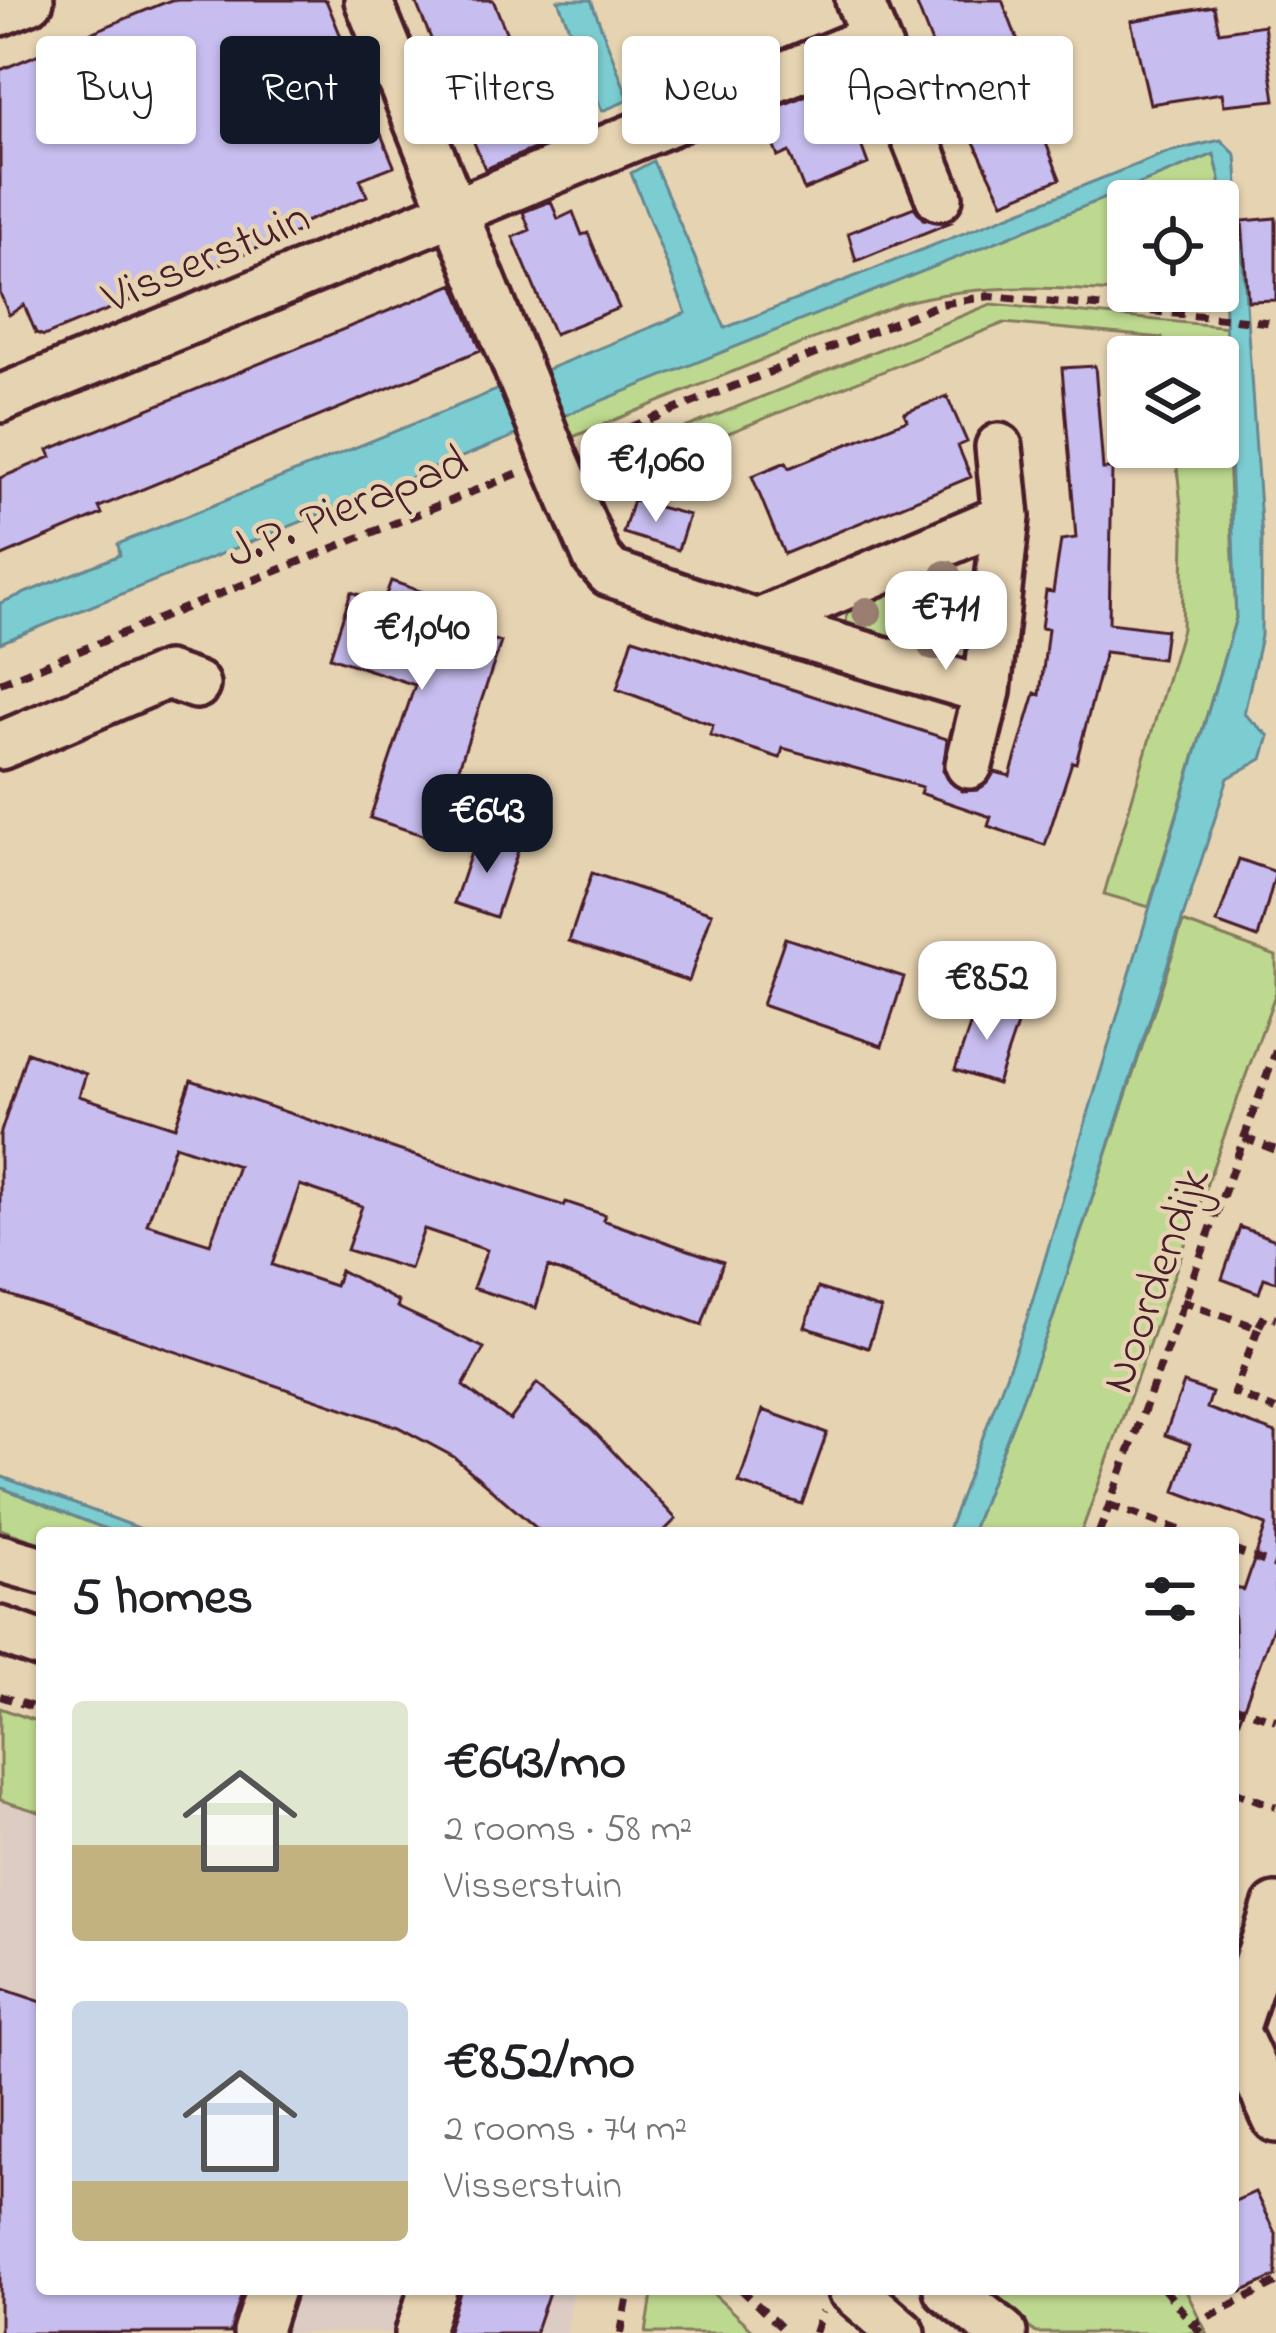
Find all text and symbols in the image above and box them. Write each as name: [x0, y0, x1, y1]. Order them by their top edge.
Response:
chip: Buy: [36, 36, 196, 144]
chip: Rent: [220, 36, 380, 144]
chip: Filters: [404, 36, 598, 144]
chip: New: [622, 36, 780, 144]
chip: Apartment: [804, 36, 1073, 144]
map controls: [1107, 180, 1239, 468]
button: locate: [1107, 180, 1239, 312]
street label: Visserstuin: [92, 185, 321, 335]
button: layers: [1107, 336, 1239, 468]
pin: €1,060: [558, 423, 754, 525]
street label: J.P. Pierapad: [217, 428, 479, 589]
text: €1,060: [607, 433, 705, 490]
pin: €711: [875, 571, 1017, 673]
text: €711: [912, 581, 980, 638]
pin: €1,040: [324, 591, 520, 693]
text: €1,040: [374, 601, 470, 658]
pin: €643: [416, 774, 558, 876]
text: €643: [449, 784, 525, 841]
pin: €852: [916, 941, 1058, 1043]
text: €852: [945, 951, 1029, 1008]
street label: Noordendijk: [1085, 1157, 1231, 1403]
text: 5 homes: [72, 1562, 253, 1637]
icon: filters: [1137, 1566, 1203, 1632]
text: €643/mo: [444, 1727, 626, 1802]
icon: home: [168, 1749, 312, 1893]
text: 2 rooms · 58 m²: [444, 1802, 692, 1859]
text: Visserstuin: [444, 1859, 622, 1916]
text: €852/mo: [444, 2027, 635, 2102]
icon: home: [168, 2049, 312, 2193]
text: 2 rooms · 74 m²: [444, 2102, 687, 2159]
text: Visserstuin: [444, 2159, 622, 2216]

